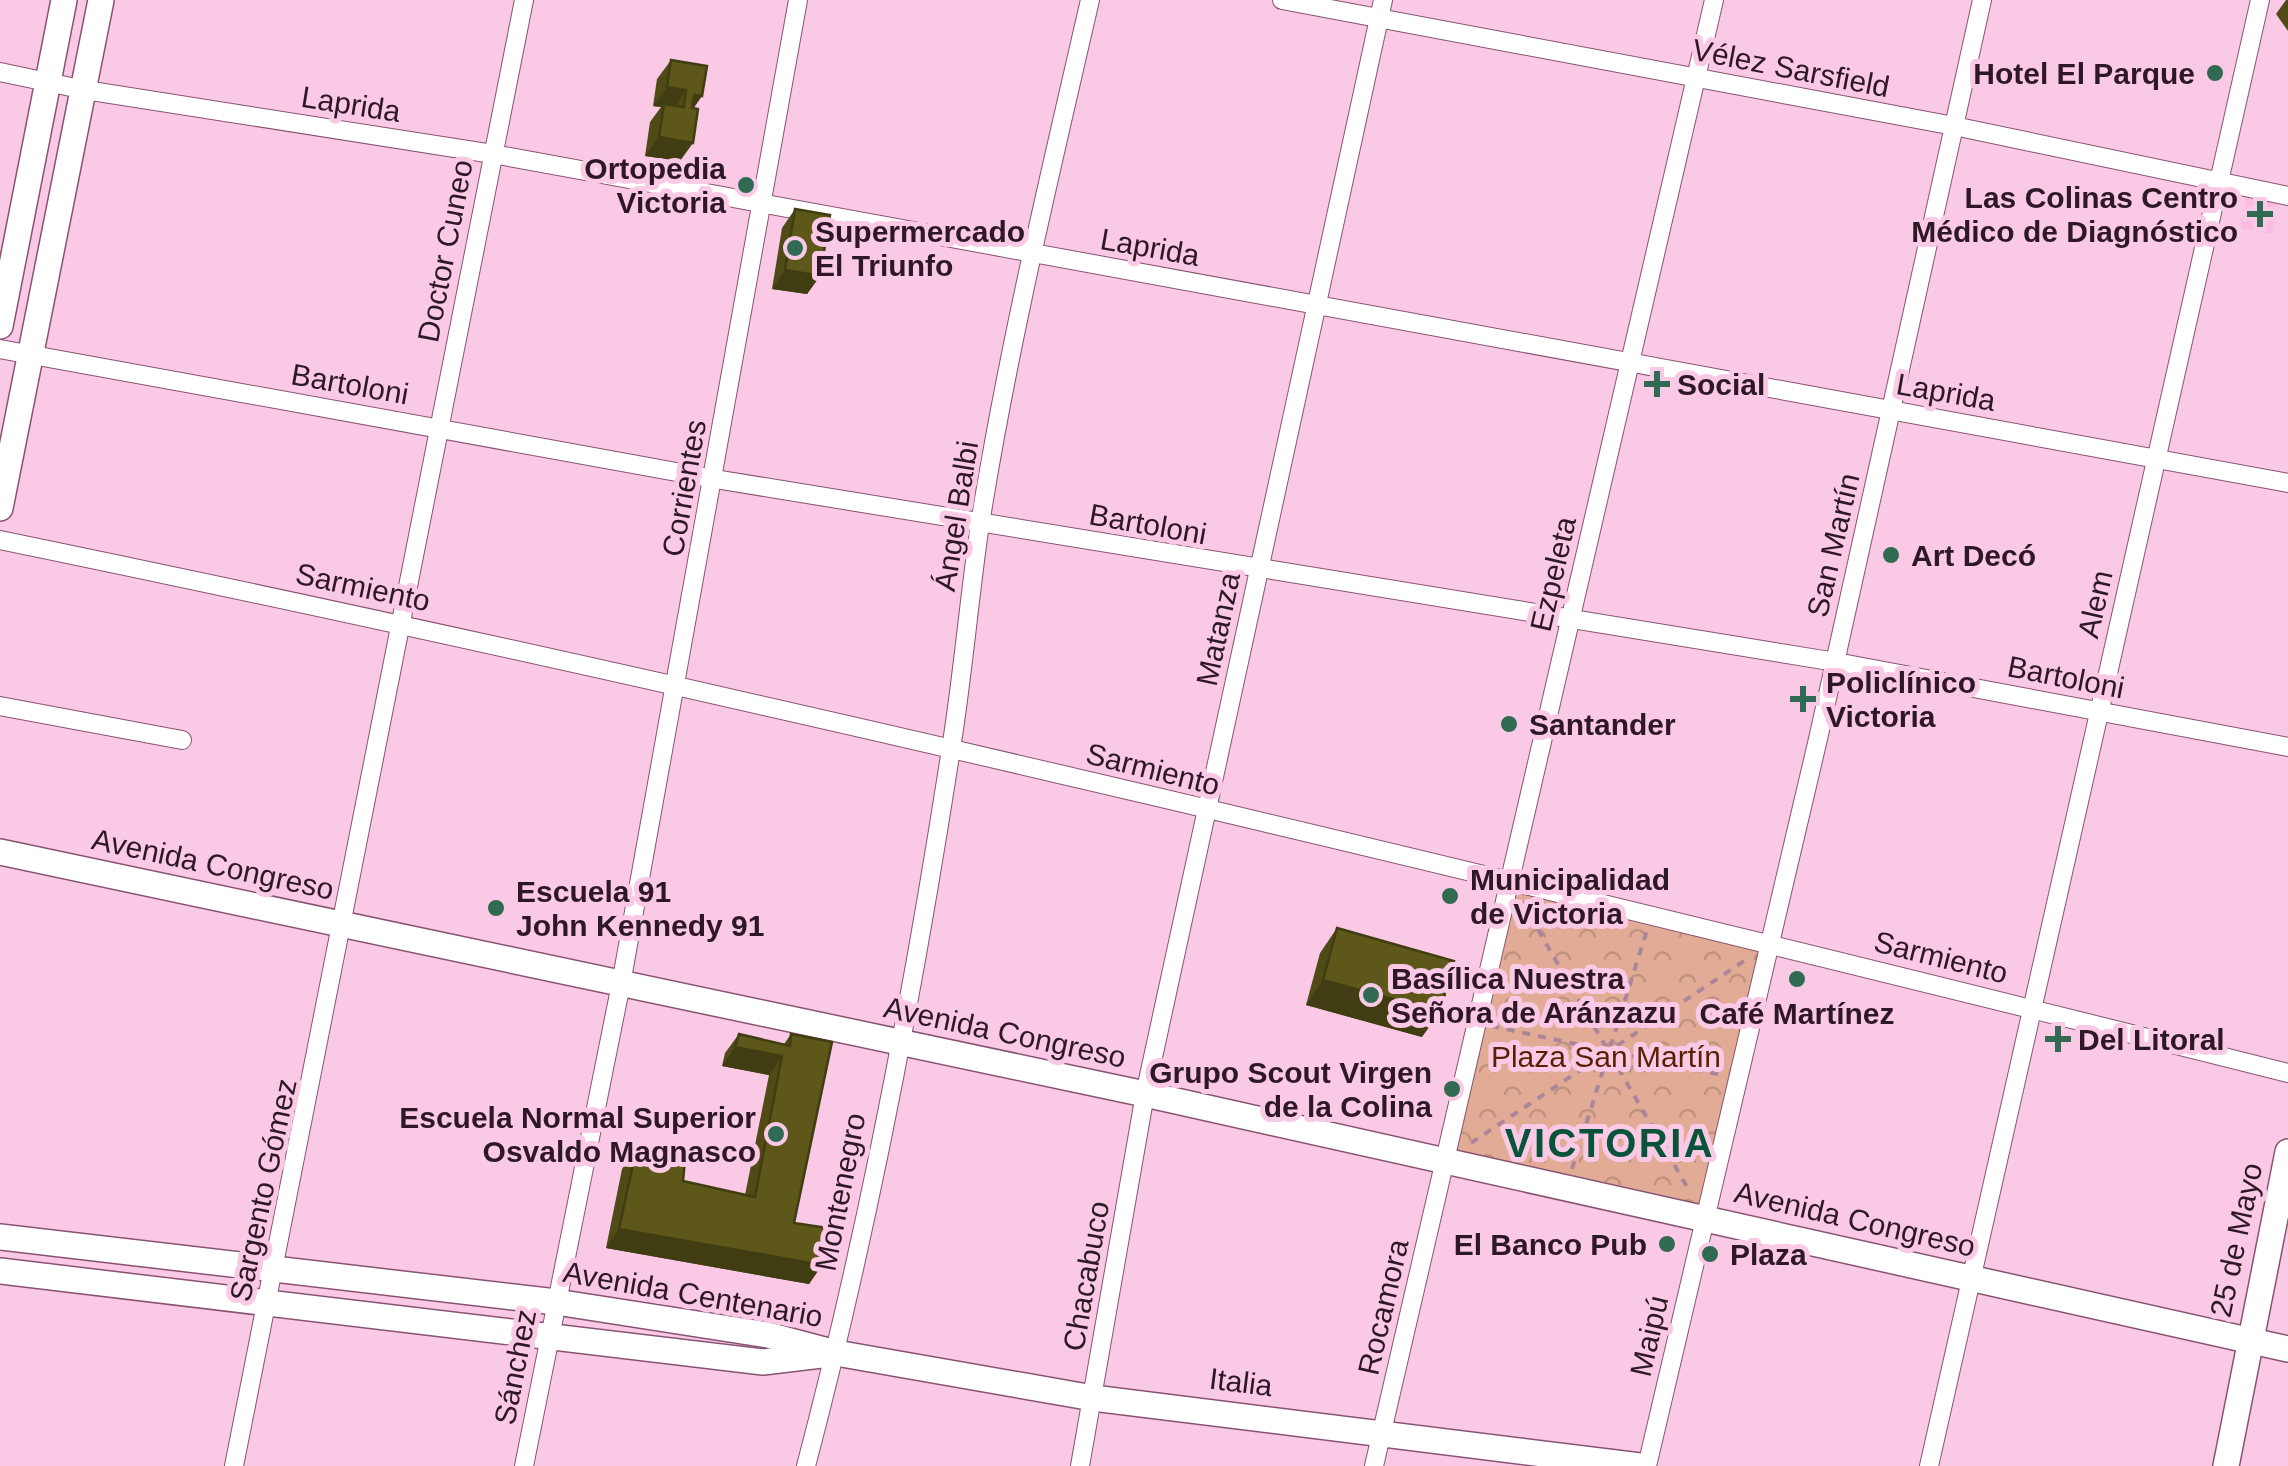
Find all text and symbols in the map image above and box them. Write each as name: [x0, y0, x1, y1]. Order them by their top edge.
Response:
street label: Vélez Sarsfield: [1690, 33, 1892, 103]
place label: Hotel El Parque: [1973, 57, 2195, 90]
marker: Hotel El Parque: [2204, 62, 2226, 84]
street label: Laprida: [299, 80, 403, 128]
place label: Ortopedia Victoria: [584, 152, 726, 219]
street label: Doctor Cuneo: [411, 157, 479, 345]
marker: Ortopedia Victoria: [735, 174, 757, 196]
place label: Las Colinas Centro Médico de Diagnóstico: [1911, 181, 2238, 248]
marker: Las Colinas Centro Médico de Diagnóstico: [2247, 201, 2273, 227]
place label: Supermercado El Triunfo: [815, 215, 1025, 282]
street label: Laprida: [1098, 222, 1202, 272]
marker: Supermercado El Triunfo: [784, 237, 806, 259]
street label: Bartoloni: [289, 357, 411, 411]
street label: Laprida: [1894, 367, 1998, 417]
place label: Social: [1677, 368, 1765, 401]
marker: Social: [1646, 373, 1668, 395]
street label: Corrientes: [656, 417, 712, 559]
street label: Ángel Balbi: [928, 438, 984, 594]
street label: San Martín: [1800, 470, 1866, 620]
street label: Bartoloni: [1087, 497, 1209, 551]
street label: Ezpeleta: [1524, 513, 1582, 635]
place label: Art Decó: [1911, 539, 2036, 572]
marker: Art Decó: [1880, 544, 1902, 566]
street label: Sarmiento: [293, 557, 433, 617]
street label: Alem: [2071, 567, 2119, 641]
street label: Matanza: [1190, 569, 1246, 689]
street label: Bartoloni: [2005, 650, 2127, 704]
place label: Policlínico Victoria: [1826, 666, 1976, 733]
marker: Policlínico Victoria: [1790, 686, 1816, 712]
place label: Santander: [1529, 708, 1676, 741]
marker: Santander: [1498, 713, 1520, 735]
street label: Sarmiento: [1083, 736, 1223, 802]
street label: Avenida Congreso: [89, 822, 337, 906]
place label: Municipalidad de Victoria: [1470, 863, 1670, 930]
place label: Escuela 91 John Kennedy 91: [516, 875, 764, 942]
marker: Municipalidad de Victoria: [1439, 885, 1461, 907]
marker: Escuela 91 John Kennedy 91: [485, 897, 507, 919]
street label: Sarmiento: [1871, 924, 2011, 990]
place label: Basílica Nuestra Señora de Aránzazu: [1391, 962, 1677, 1029]
marker: Café Martínez: [1786, 968, 1808, 990]
marker: Basílica Nuestra Señora de Aránzazu: [1360, 984, 1382, 1006]
street label: Avenida Congreso: [881, 990, 1129, 1074]
place label: Café Martínez: [1699, 997, 1895, 1030]
place label: Del Litoral: [2078, 1023, 2225, 1056]
marker: Del Litoral: [2047, 1028, 2069, 1050]
park label: Plaza San Martín: [1491, 1040, 1721, 1073]
place label: Grupo Scout Virgen de la Colina: [1149, 1056, 1432, 1123]
street label: Sargento Gómez: [223, 1076, 303, 1304]
marker: Grupo Scout Virgen de la Colina: [1441, 1078, 1463, 1100]
place label: Escuela Normal Superior Osvaldo Magnasco: [399, 1101, 756, 1168]
street label: Montenegro: [809, 1110, 871, 1274]
district label: VICTORIA: [1505, 1121, 1715, 1165]
marker: Escuela Normal Superior Osvaldo Magnasco: [765, 1123, 787, 1145]
street label: 25 de Mayo: [2204, 1160, 2268, 1320]
street label: Avenida Congreso: [1731, 1175, 1979, 1263]
street label: Chacabuco: [1057, 1198, 1115, 1354]
place label: El Banco Pub: [1454, 1228, 1647, 1261]
marker: El Banco Pub: [1656, 1233, 1678, 1255]
street label: Rocamora: [1351, 1236, 1415, 1378]
place label: Plaza: [1730, 1238, 1807, 1271]
marker: Plaza: [1699, 1243, 1721, 1265]
street label: Avenida Centenario: [561, 1255, 825, 1333]
street label: Maipú: [1624, 1292, 1674, 1380]
street label: Sánchez: [488, 1307, 542, 1427]
street label: Italia: [1208, 1362, 1275, 1402]

